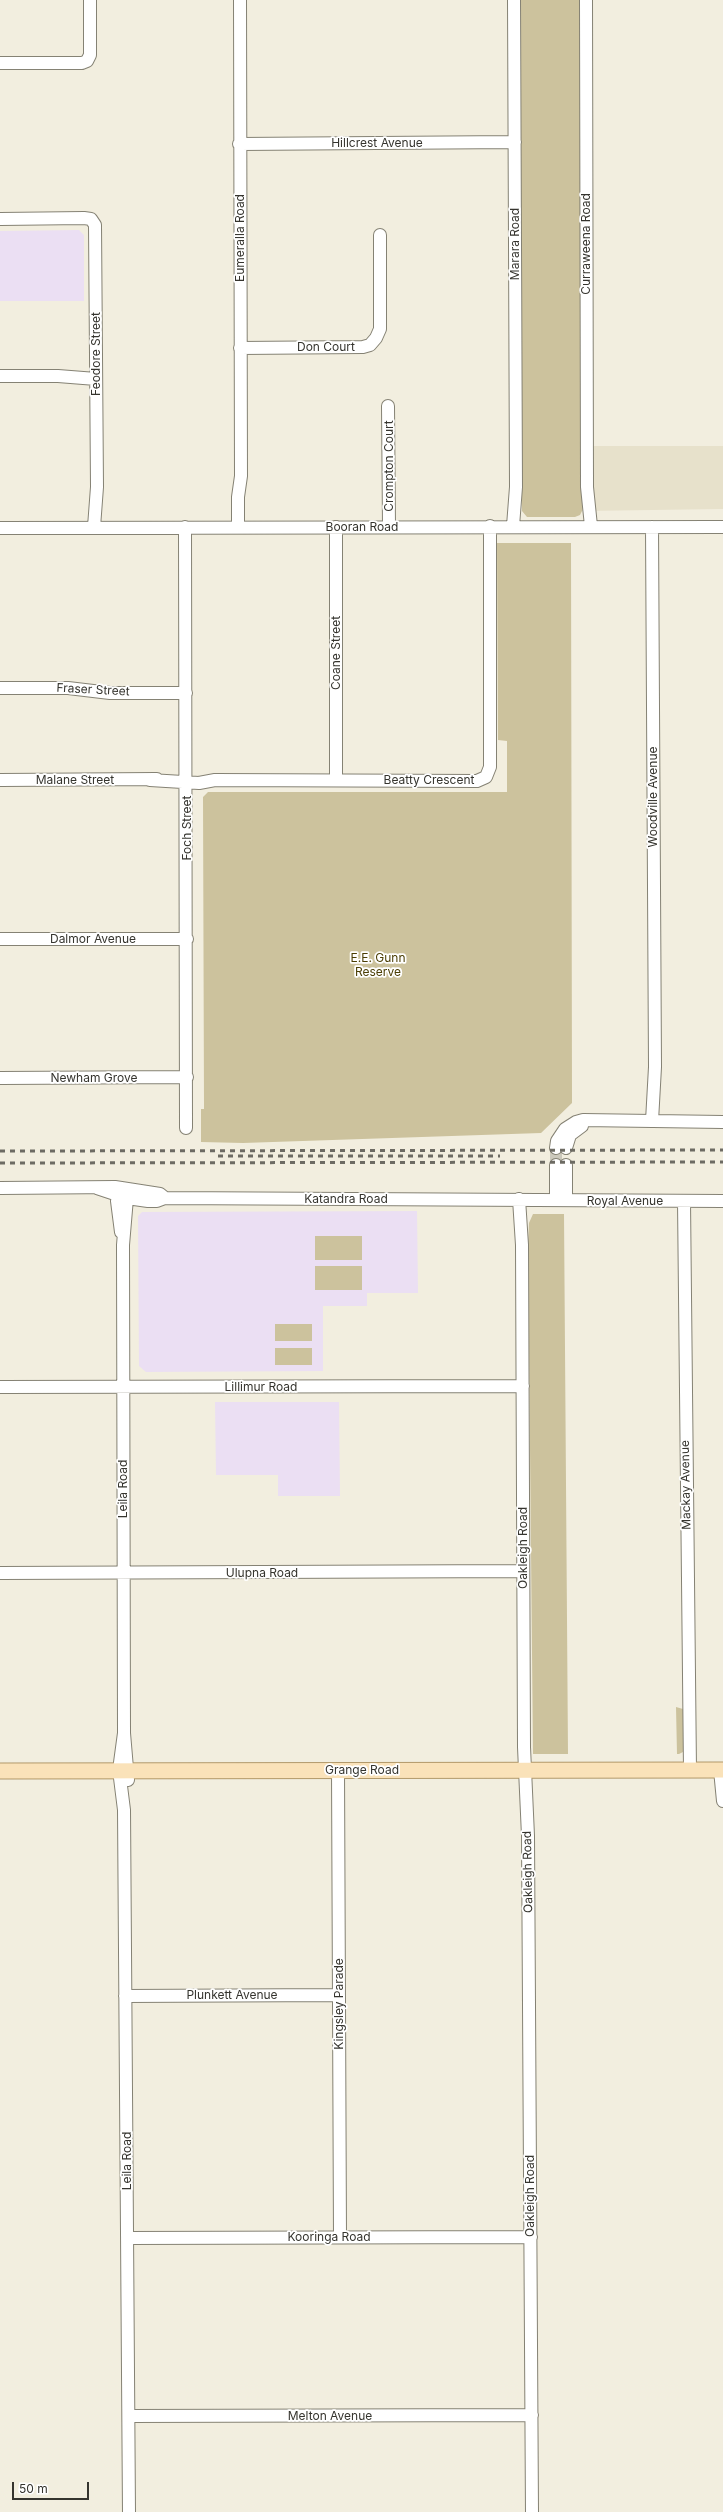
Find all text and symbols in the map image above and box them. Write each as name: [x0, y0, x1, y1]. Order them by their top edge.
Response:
street label: Hillcrest Avenue: [331, 136, 423, 150]
street label: Curraweena Road: [579, 193, 593, 295]
street label: Eumeralla Road: [233, 194, 247, 282]
street label: Marara Road: [508, 208, 522, 280]
street label: Feodore Street: [89, 312, 103, 396]
street label: Don Court: [297, 340, 355, 354]
street label: Crompton Court: [382, 420, 396, 512]
street label: Booran Road: [326, 520, 398, 534]
street label: Coane Street: [329, 616, 343, 690]
street label: Fraser Street: [56, 681, 130, 699]
street label: Woodville Avenue: [646, 747, 660, 847]
street label: Malane Street: [36, 773, 114, 787]
street label: Beatty Crescent: [384, 773, 474, 787]
street label: Foch Street: [180, 796, 194, 860]
street label: Dalmor Avenue: [50, 932, 136, 946]
park label: E.E. Gunn Reserve: [351, 951, 405, 979]
street label: Newham Grove: [50, 1071, 138, 1085]
street label: Katandra Road: [304, 1192, 388, 1206]
street label: Royal Avenue: [587, 1194, 663, 1208]
street label: Lillimur Road: [225, 1380, 297, 1394]
street label: Mackay Avenue: [678, 1440, 694, 1530]
street label: Leila Road: [116, 1460, 130, 1518]
street label: Oakleigh Road: [516, 1507, 530, 1589]
street label: Ulupna Road: [226, 1566, 298, 1580]
street label: Grange Road: [325, 1763, 399, 1777]
street label: Oakleigh Road: [520, 1831, 536, 1913]
street label: Kingsley Parade: [332, 1958, 346, 2050]
street label: Plunkett Avenue: [186, 1988, 278, 2002]
street label: Leila Road: [120, 2132, 134, 2190]
street label: Oakleigh Road: [523, 2155, 537, 2237]
street label: Kooringa Road: [287, 2230, 371, 2244]
street label: Melton Avenue: [288, 2409, 372, 2423]
scale bar: [14, 2474, 91, 2500]
text: 50 m: [19, 2481, 48, 2496]

